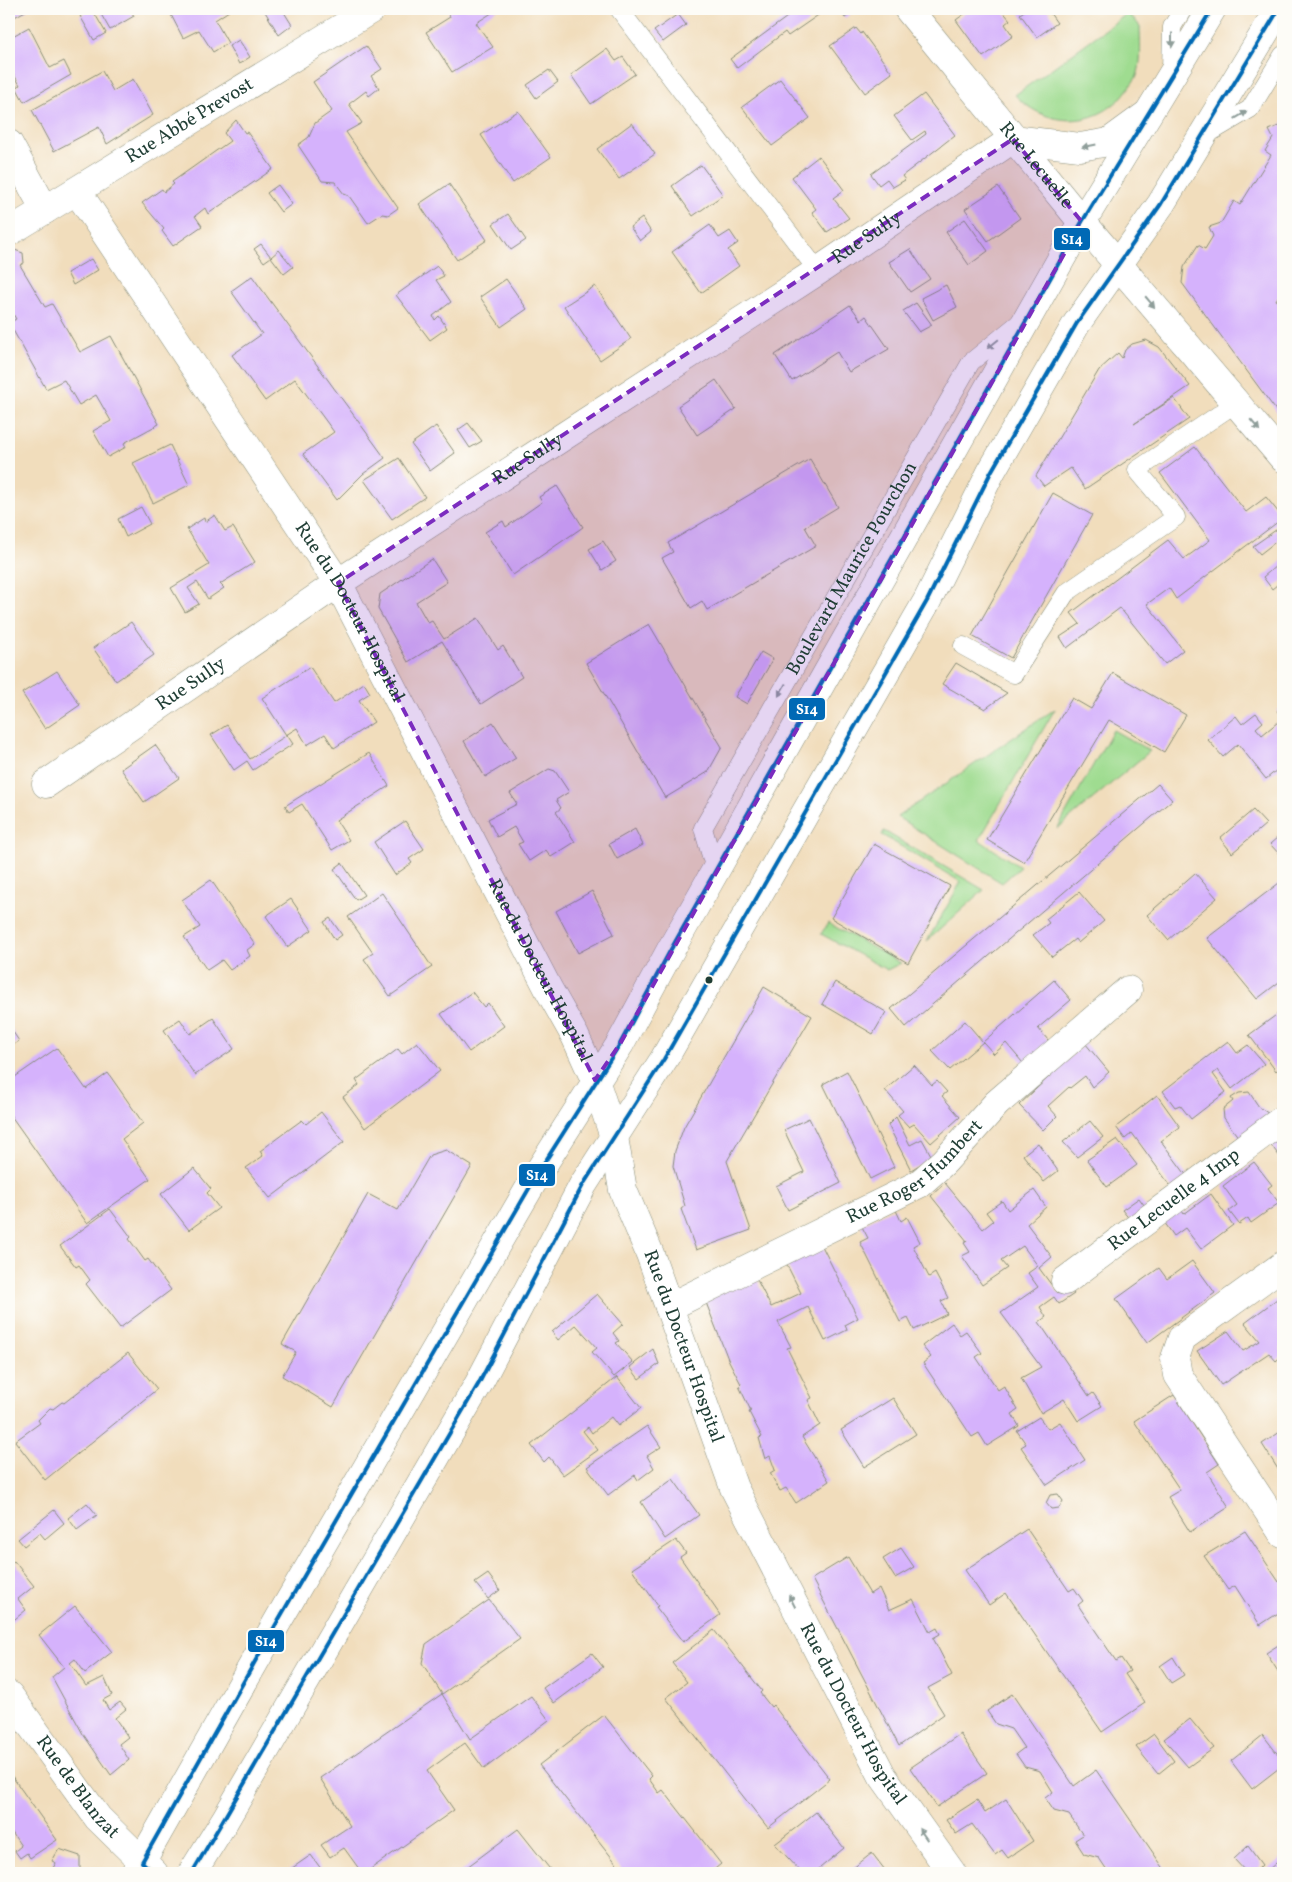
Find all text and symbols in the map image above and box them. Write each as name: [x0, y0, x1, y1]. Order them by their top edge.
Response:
one-way arrow: [1168, 32, 1176, 48]
street label: Rue Abbé Prevost: [121, 72, 259, 170]
one-way arrow: [1235, 110, 1248, 119]
street label: Rue Lecuelle: [993, 117, 1079, 214]
one-way arrow: [1081, 142, 1097, 150]
street label: Rue Sully: [827, 205, 907, 271]
line badge: S14: [1053, 227, 1091, 251]
text: S14: [1061, 231, 1083, 250]
one-way arrow: [1145, 295, 1156, 308]
one-way arrow: [987, 339, 1000, 350]
one-way arrow: [1250, 419, 1261, 432]
street label: Rue Sully: [488, 427, 568, 492]
street label: Boulevard Maurice Pourchon: [780, 457, 924, 680]
street label: Rue du Docteur Hospital: [288, 517, 411, 707]
street label: Rue Sully: [151, 651, 231, 717]
one-way arrow: [778, 684, 787, 697]
line badge: S14: [788, 697, 826, 721]
text: S14: [796, 701, 818, 720]
street label: Rue du Docteur Hospital: [481, 875, 598, 1067]
unlabelled marker: [704, 975, 714, 985]
street label: Rue Roger Humbert: [842, 1114, 989, 1231]
street label: Rue Lecuelle 4 Imp: [1103, 1142, 1246, 1258]
line badge: S14: [518, 1163, 556, 1187]
text: S14: [526, 1167, 548, 1186]
street label: Rue du Docteur Hospital: [637, 1246, 730, 1447]
one-way arrow: [788, 1594, 796, 1608]
street label: Rue du Docteur Hospital: [793, 1619, 913, 1811]
line badge: S14: [247, 1629, 285, 1653]
text: S14: [255, 1633, 277, 1652]
street label: Rue de Blanzat: [30, 1730, 125, 1845]
one-way arrow: [918, 1827, 928, 1840]

